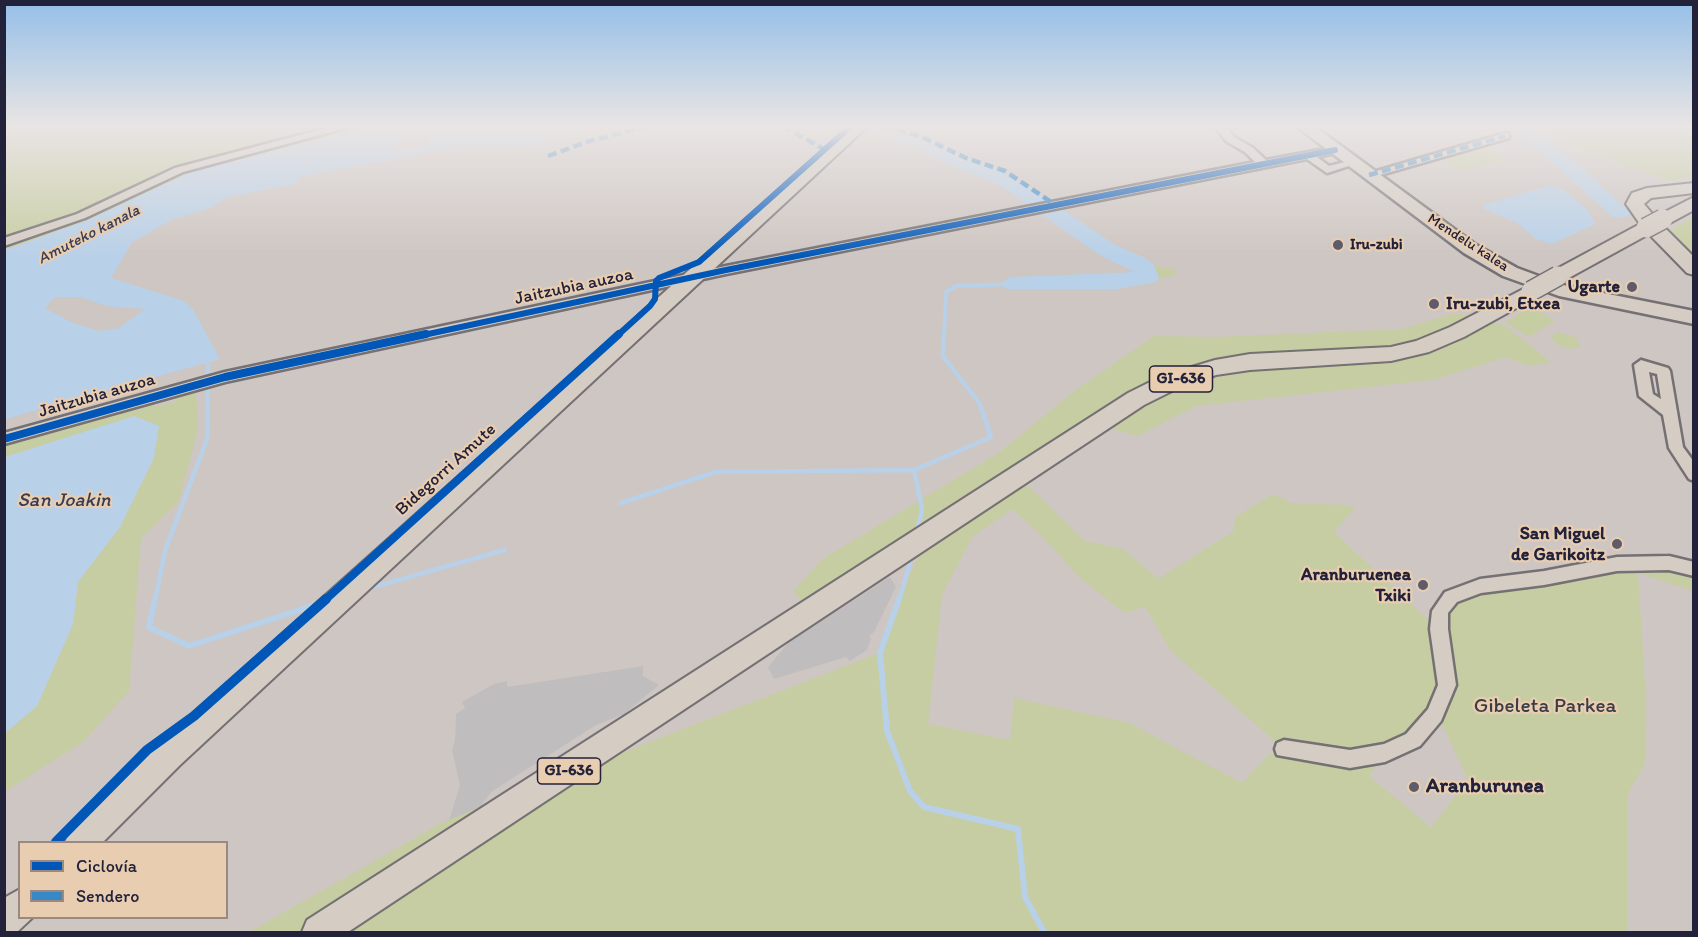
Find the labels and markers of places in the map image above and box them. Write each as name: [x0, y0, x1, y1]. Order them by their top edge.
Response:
place label: Iru-zubi: [1350, 236, 1403, 254]
marker: Iru-zubi: [1331, 238, 1345, 252]
place label: Ugarte: [1567, 276, 1620, 298]
marker: Ugarte: [1625, 280, 1639, 294]
place label: Iru-zubi, Etxea: [1446, 293, 1560, 315]
marker: Iru-zubi, Etxea: [1427, 297, 1441, 311]
place label: San Miguel de Garikoitz: [1511, 523, 1605, 566]
marker: San Miguel de Garikoitz: [1610, 537, 1624, 551]
place label: Aranburuenea Txiki: [1301, 564, 1411, 606]
marker: Aranburuenea Txiki: [1416, 578, 1430, 592]
place label: Aranburunea: [1426, 774, 1544, 800]
marker: Aranburunea: [1407, 780, 1421, 794]

